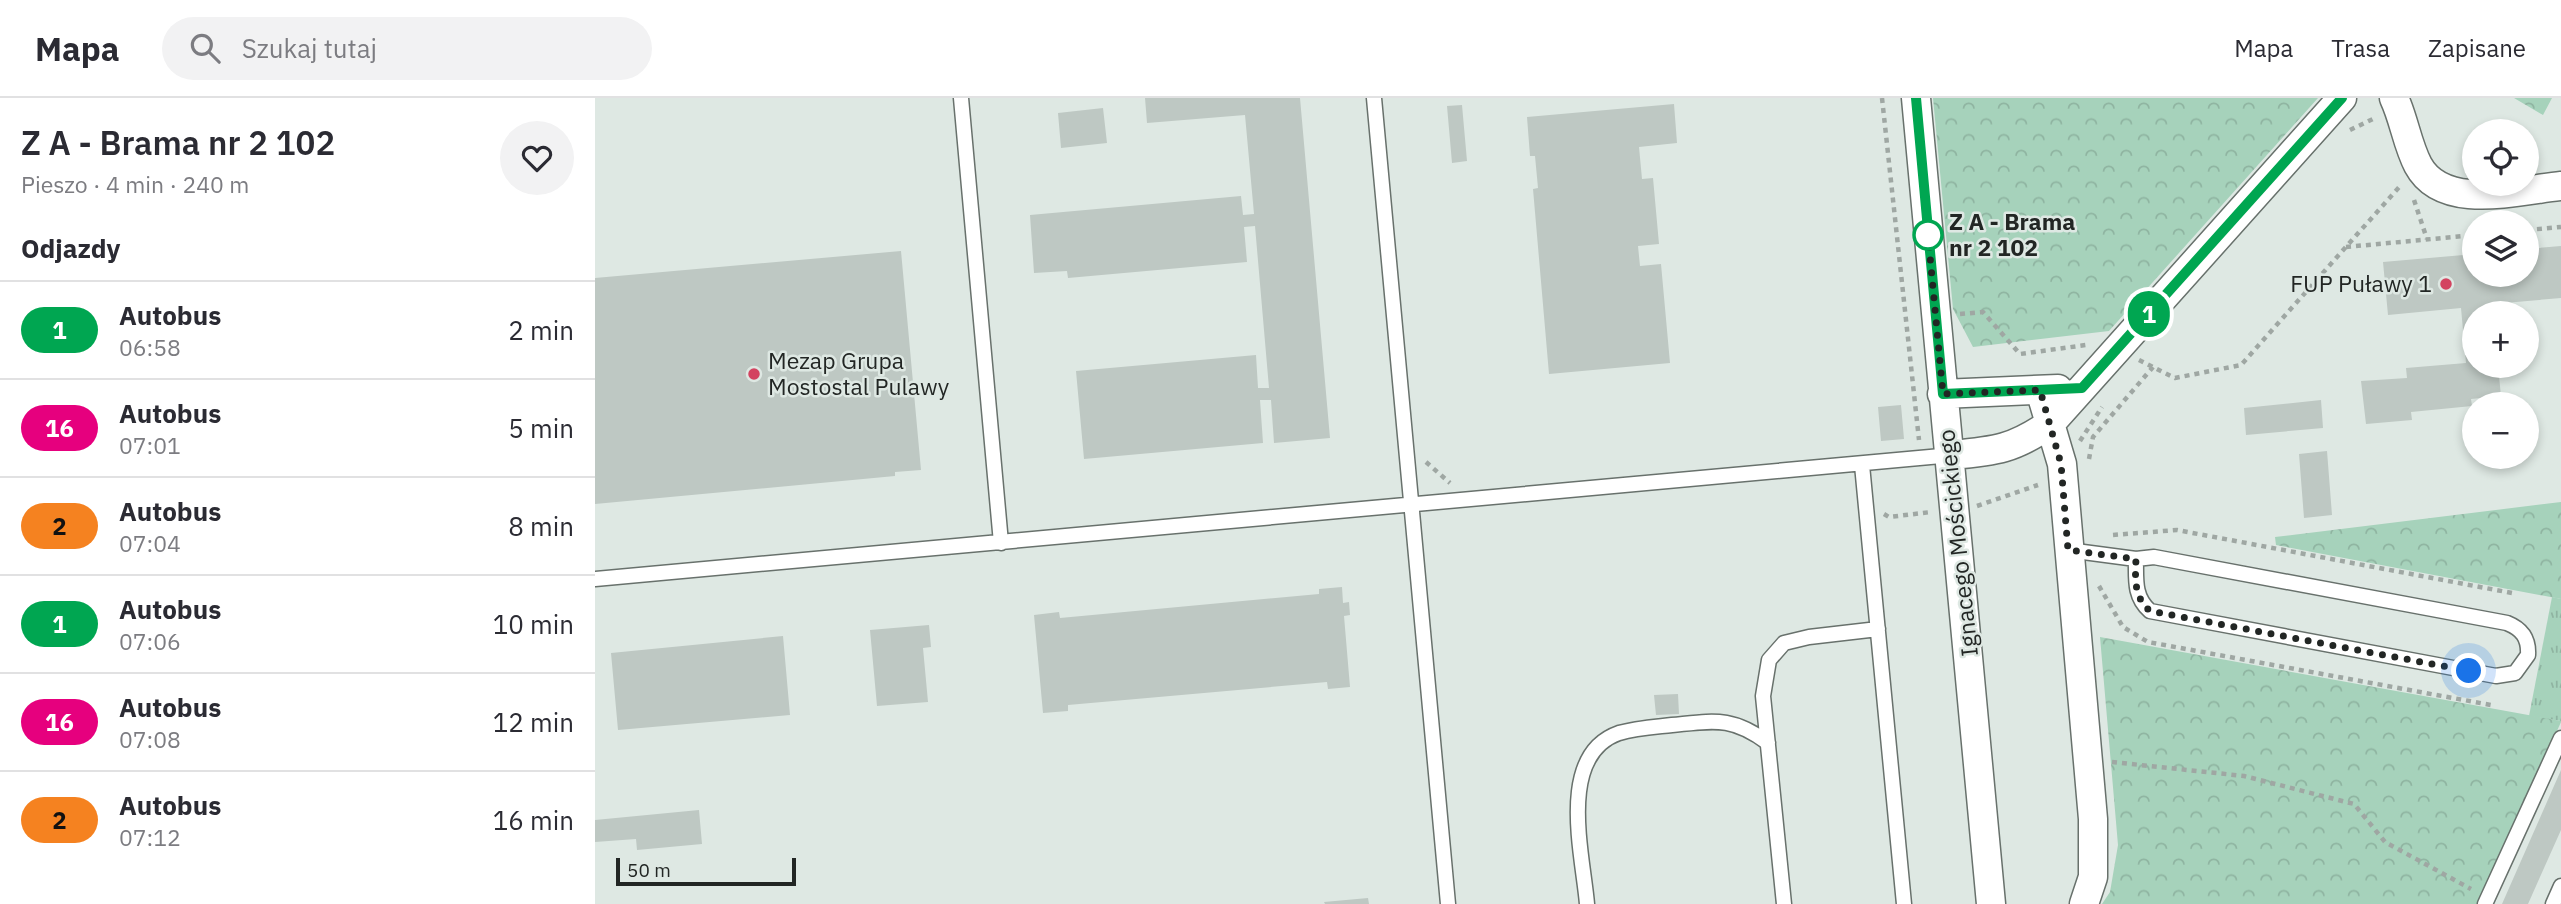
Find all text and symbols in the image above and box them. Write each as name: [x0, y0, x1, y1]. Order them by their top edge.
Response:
search box: [162, 17, 652, 80]
text: Mapa: [35, 27, 120, 70]
icon: search: [186, 29, 224, 67]
text: Szukaj tutaj: [242, 31, 377, 65]
text: Mapa: [2234, 32, 2293, 64]
text: Trasa: [2331, 32, 2390, 64]
text: Zapisane: [2428, 32, 2526, 64]
map controls: [2462, 119, 2539, 469]
button: locate: [2462, 119, 2539, 196]
text: Z A - Brama nr 2 102: [21, 121, 335, 164]
button: heart: [500, 121, 574, 195]
text: Pieszo · 4 min · 240 m: [21, 169, 249, 199]
place label: Z A - Brama nr 2 102: [1949, 206, 2075, 262]
button: layers: [2462, 210, 2539, 287]
marker: Z A - Brama nr 2 102: [1913, 220, 1943, 250]
text: Odjazdy: [21, 231, 121, 265]
place label: FUP Puławy 1: [2290, 268, 2432, 298]
marker: FUP Puławy 1: [2438, 276, 2454, 292]
line badge: 1: [2126, 291, 2172, 337]
text: Autobus: [119, 298, 221, 332]
text: 1: [2142, 298, 2156, 330]
button: +: [2462, 301, 2539, 378]
text: 2 min: [508, 313, 574, 347]
text: 1: [52, 314, 67, 346]
text: 06:58: [119, 332, 181, 362]
place label: Mezap Grupa Mostostal Pulawy: [768, 345, 950, 401]
marker: Mezap Grupa Mostostal Pulawy: [746, 366, 762, 382]
button: −: [2462, 392, 2539, 469]
text: Autobus: [119, 396, 221, 430]
text: 5 min: [508, 411, 574, 445]
text: 16: [45, 412, 74, 444]
street label: Ignacego Mościckiego: [1930, 428, 1984, 658]
text: 07:01: [119, 430, 181, 460]
text: Autobus: [119, 494, 221, 528]
text: 8 min: [508, 509, 574, 543]
text: 2: [52, 510, 67, 542]
text: 07:04: [119, 528, 181, 558]
text: Autobus: [119, 592, 221, 626]
text: 10 min: [493, 607, 574, 641]
text: 1: [52, 608, 67, 640]
text: 07:06: [119, 626, 181, 656]
your location: [2451, 653, 2486, 688]
text: Autobus: [119, 690, 221, 724]
text: 12 min: [493, 705, 574, 739]
text: 16: [45, 706, 74, 738]
text: 07:08: [119, 724, 181, 754]
text: Autobus: [119, 788, 221, 822]
text: 16 min: [493, 803, 574, 837]
text: 2: [52, 804, 67, 836]
text: 07:12: [119, 822, 181, 852]
scale bar: [616, 855, 796, 887]
text: 50 m: [627, 858, 671, 882]

